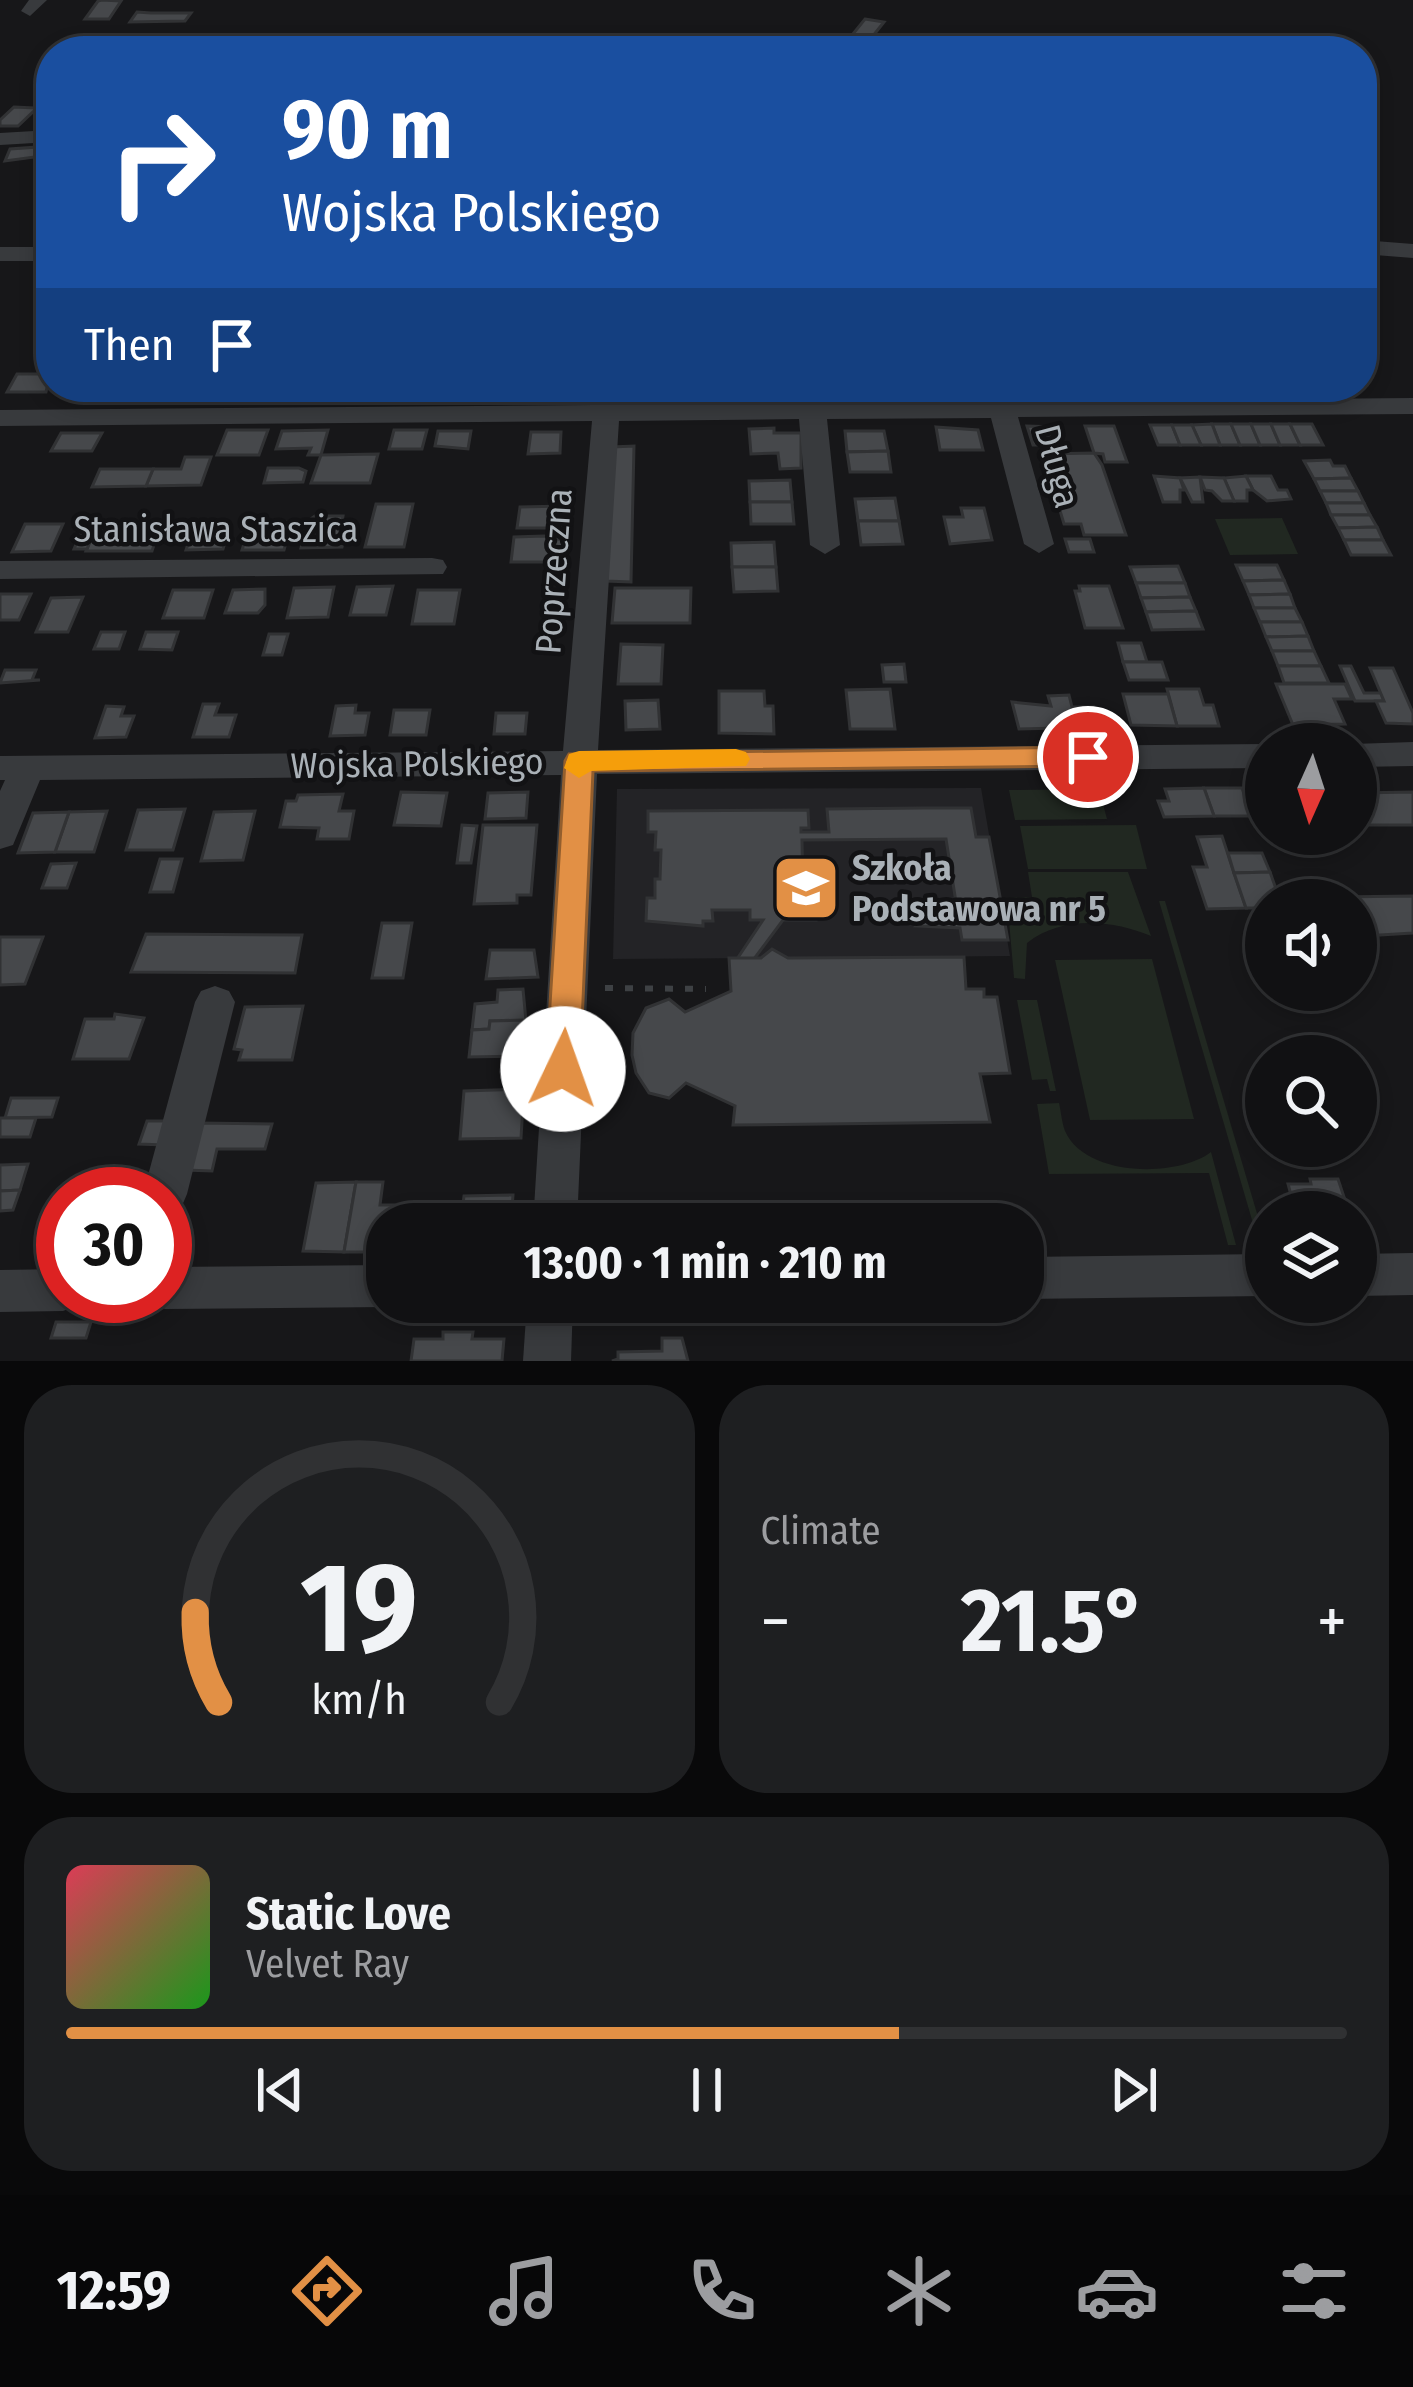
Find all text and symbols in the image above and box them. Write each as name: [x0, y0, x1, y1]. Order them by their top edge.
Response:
text: 90 m: [282, 79, 453, 180]
icon: right: [84, 84, 240, 240]
text: Wojska Polskiego: [282, 181, 661, 245]
icon: arrive: [199, 312, 265, 378]
text: Then: [84, 318, 175, 372]
street label: Długa: [1025, 420, 1089, 513]
street label: Poprzeczna: [526, 487, 582, 655]
street label: Stanisława Staszica: [74, 508, 358, 552]
pin: [1037, 706, 1139, 808]
north arrow: [1245, 723, 1377, 855]
map controls: [1245, 723, 1377, 1323]
icon: arrive: [1055, 724, 1121, 790]
street label: Wojska Polskiego: [290, 740, 544, 788]
place label: Szkoła Podstawowa nr 5: [852, 846, 1106, 931]
school or university icon: Szkoła Podstawowa nr 5: [771, 853, 841, 923]
button: sound: [1245, 879, 1377, 1011]
position arrow: [500, 1006, 626, 1132]
button: search: [1245, 1035, 1377, 1167]
speed limit sign: 30: [36, 1167, 192, 1323]
button: layers: [1245, 1191, 1377, 1323]
text: 13:00 · 1 min · 210 m: [523, 1236, 887, 1290]
text: Climate: [761, 1508, 881, 1554]
text: 19: [301, 1534, 418, 1684]
text: 21.5°: [961, 1567, 1146, 1675]
text: −: [761, 1582, 790, 1661]
text: +: [1317, 1582, 1347, 1661]
text: km/h: [311, 1674, 407, 1725]
text: Static Love: [246, 1887, 451, 1941]
text: Velvet Ray: [246, 1941, 409, 1987]
icon: previous: [247, 2057, 313, 2123]
icon: pause: [674, 2057, 740, 2123]
icon: next: [1101, 2057, 1167, 2123]
icon: directions: [285, 2249, 369, 2333]
icon: music: [482, 2249, 566, 2333]
icon: phone: [680, 2249, 764, 2333]
icon: climate: [877, 2249, 961, 2333]
icon: car: [1075, 2249, 1159, 2333]
icon: filters: [1272, 2249, 1356, 2333]
text: 12:59: [57, 2259, 171, 2323]

